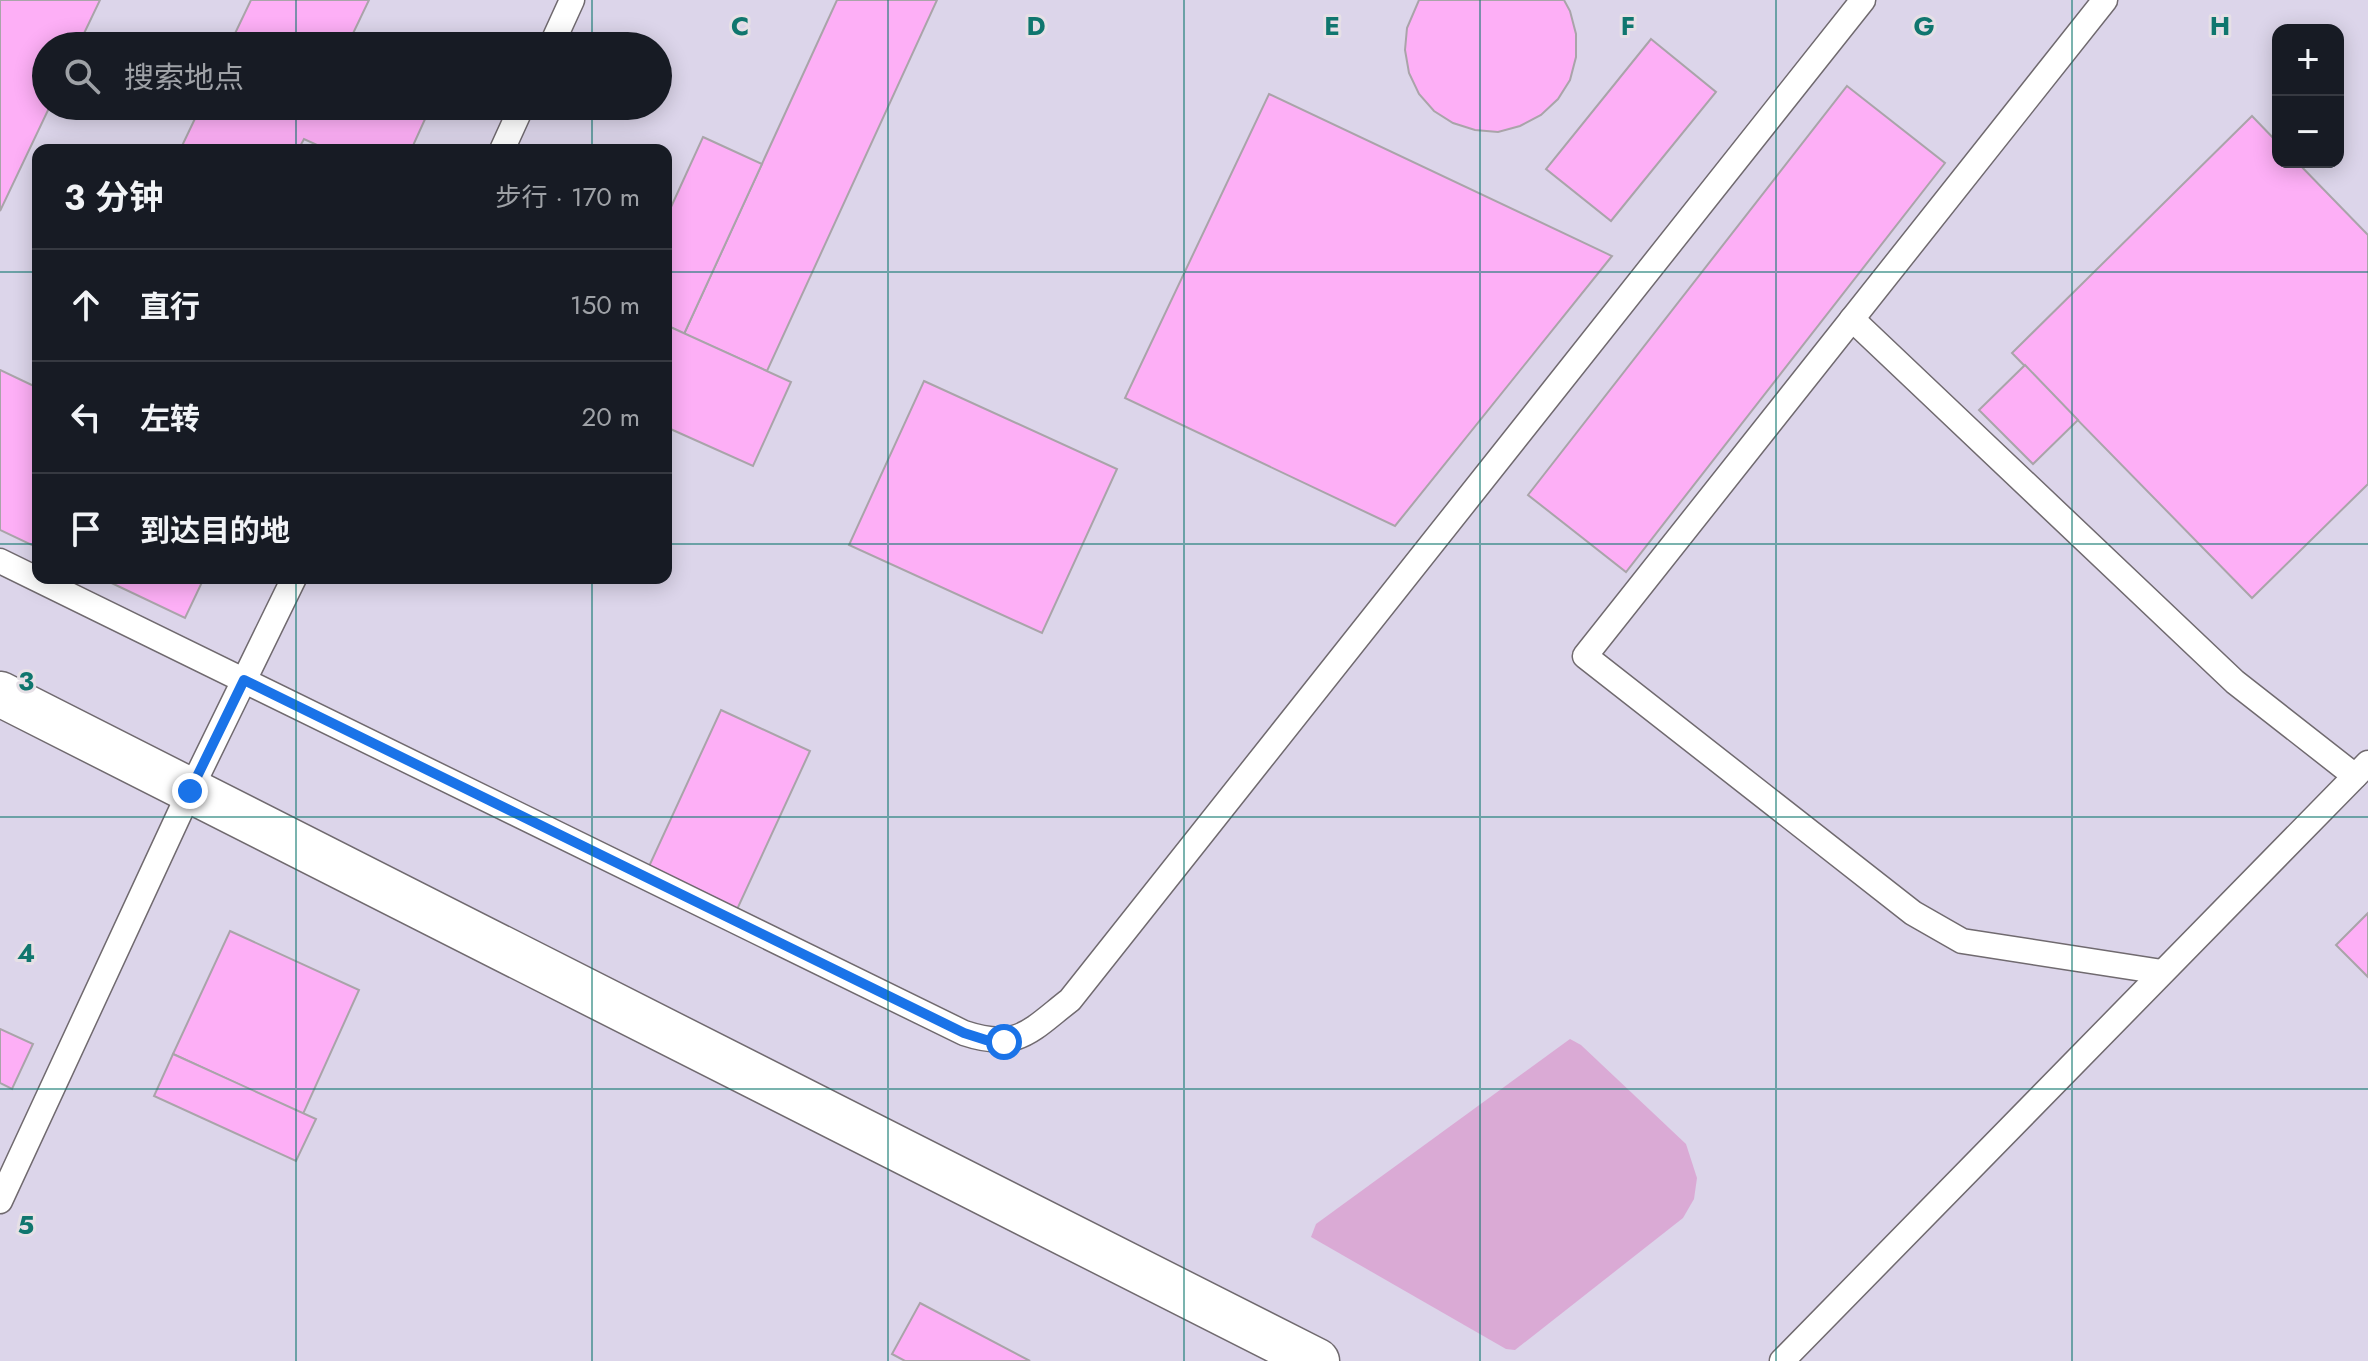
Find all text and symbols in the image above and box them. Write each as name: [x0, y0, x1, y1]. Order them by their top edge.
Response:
text: C: [731, 7, 749, 45]
text: D: [1026, 7, 1046, 45]
text: E: [1324, 7, 1340, 45]
text: F: [1621, 7, 1635, 45]
text: G: [1913, 7, 1935, 45]
text: H: [2210, 7, 2230, 45]
map controls: [2272, 24, 2344, 168]
button: +: [2272, 24, 2344, 96]
search box: [32, 32, 672, 120]
icon: search: [60, 54, 104, 98]
text: 搜索地点: [124, 56, 244, 99]
button: −: [2272, 96, 2344, 168]
text: 3 分钟: [64, 173, 163, 222]
text: 步行 · 170 m: [496, 178, 640, 216]
icon: ahead: [64, 283, 108, 327]
text: 直行: [140, 285, 200, 328]
text: 150 m: [570, 286, 640, 324]
icon: left: [64, 395, 108, 439]
text: 左转: [140, 397, 200, 440]
text: 20 m: [582, 398, 640, 436]
icon: arrive: [64, 507, 108, 551]
text: 到达目的地: [140, 509, 290, 552]
text: 3: [18, 662, 34, 700]
route end: [172, 773, 208, 809]
text: 4: [17, 934, 35, 972]
route start: [986, 1024, 1022, 1060]
text: 5: [18, 1206, 34, 1244]

